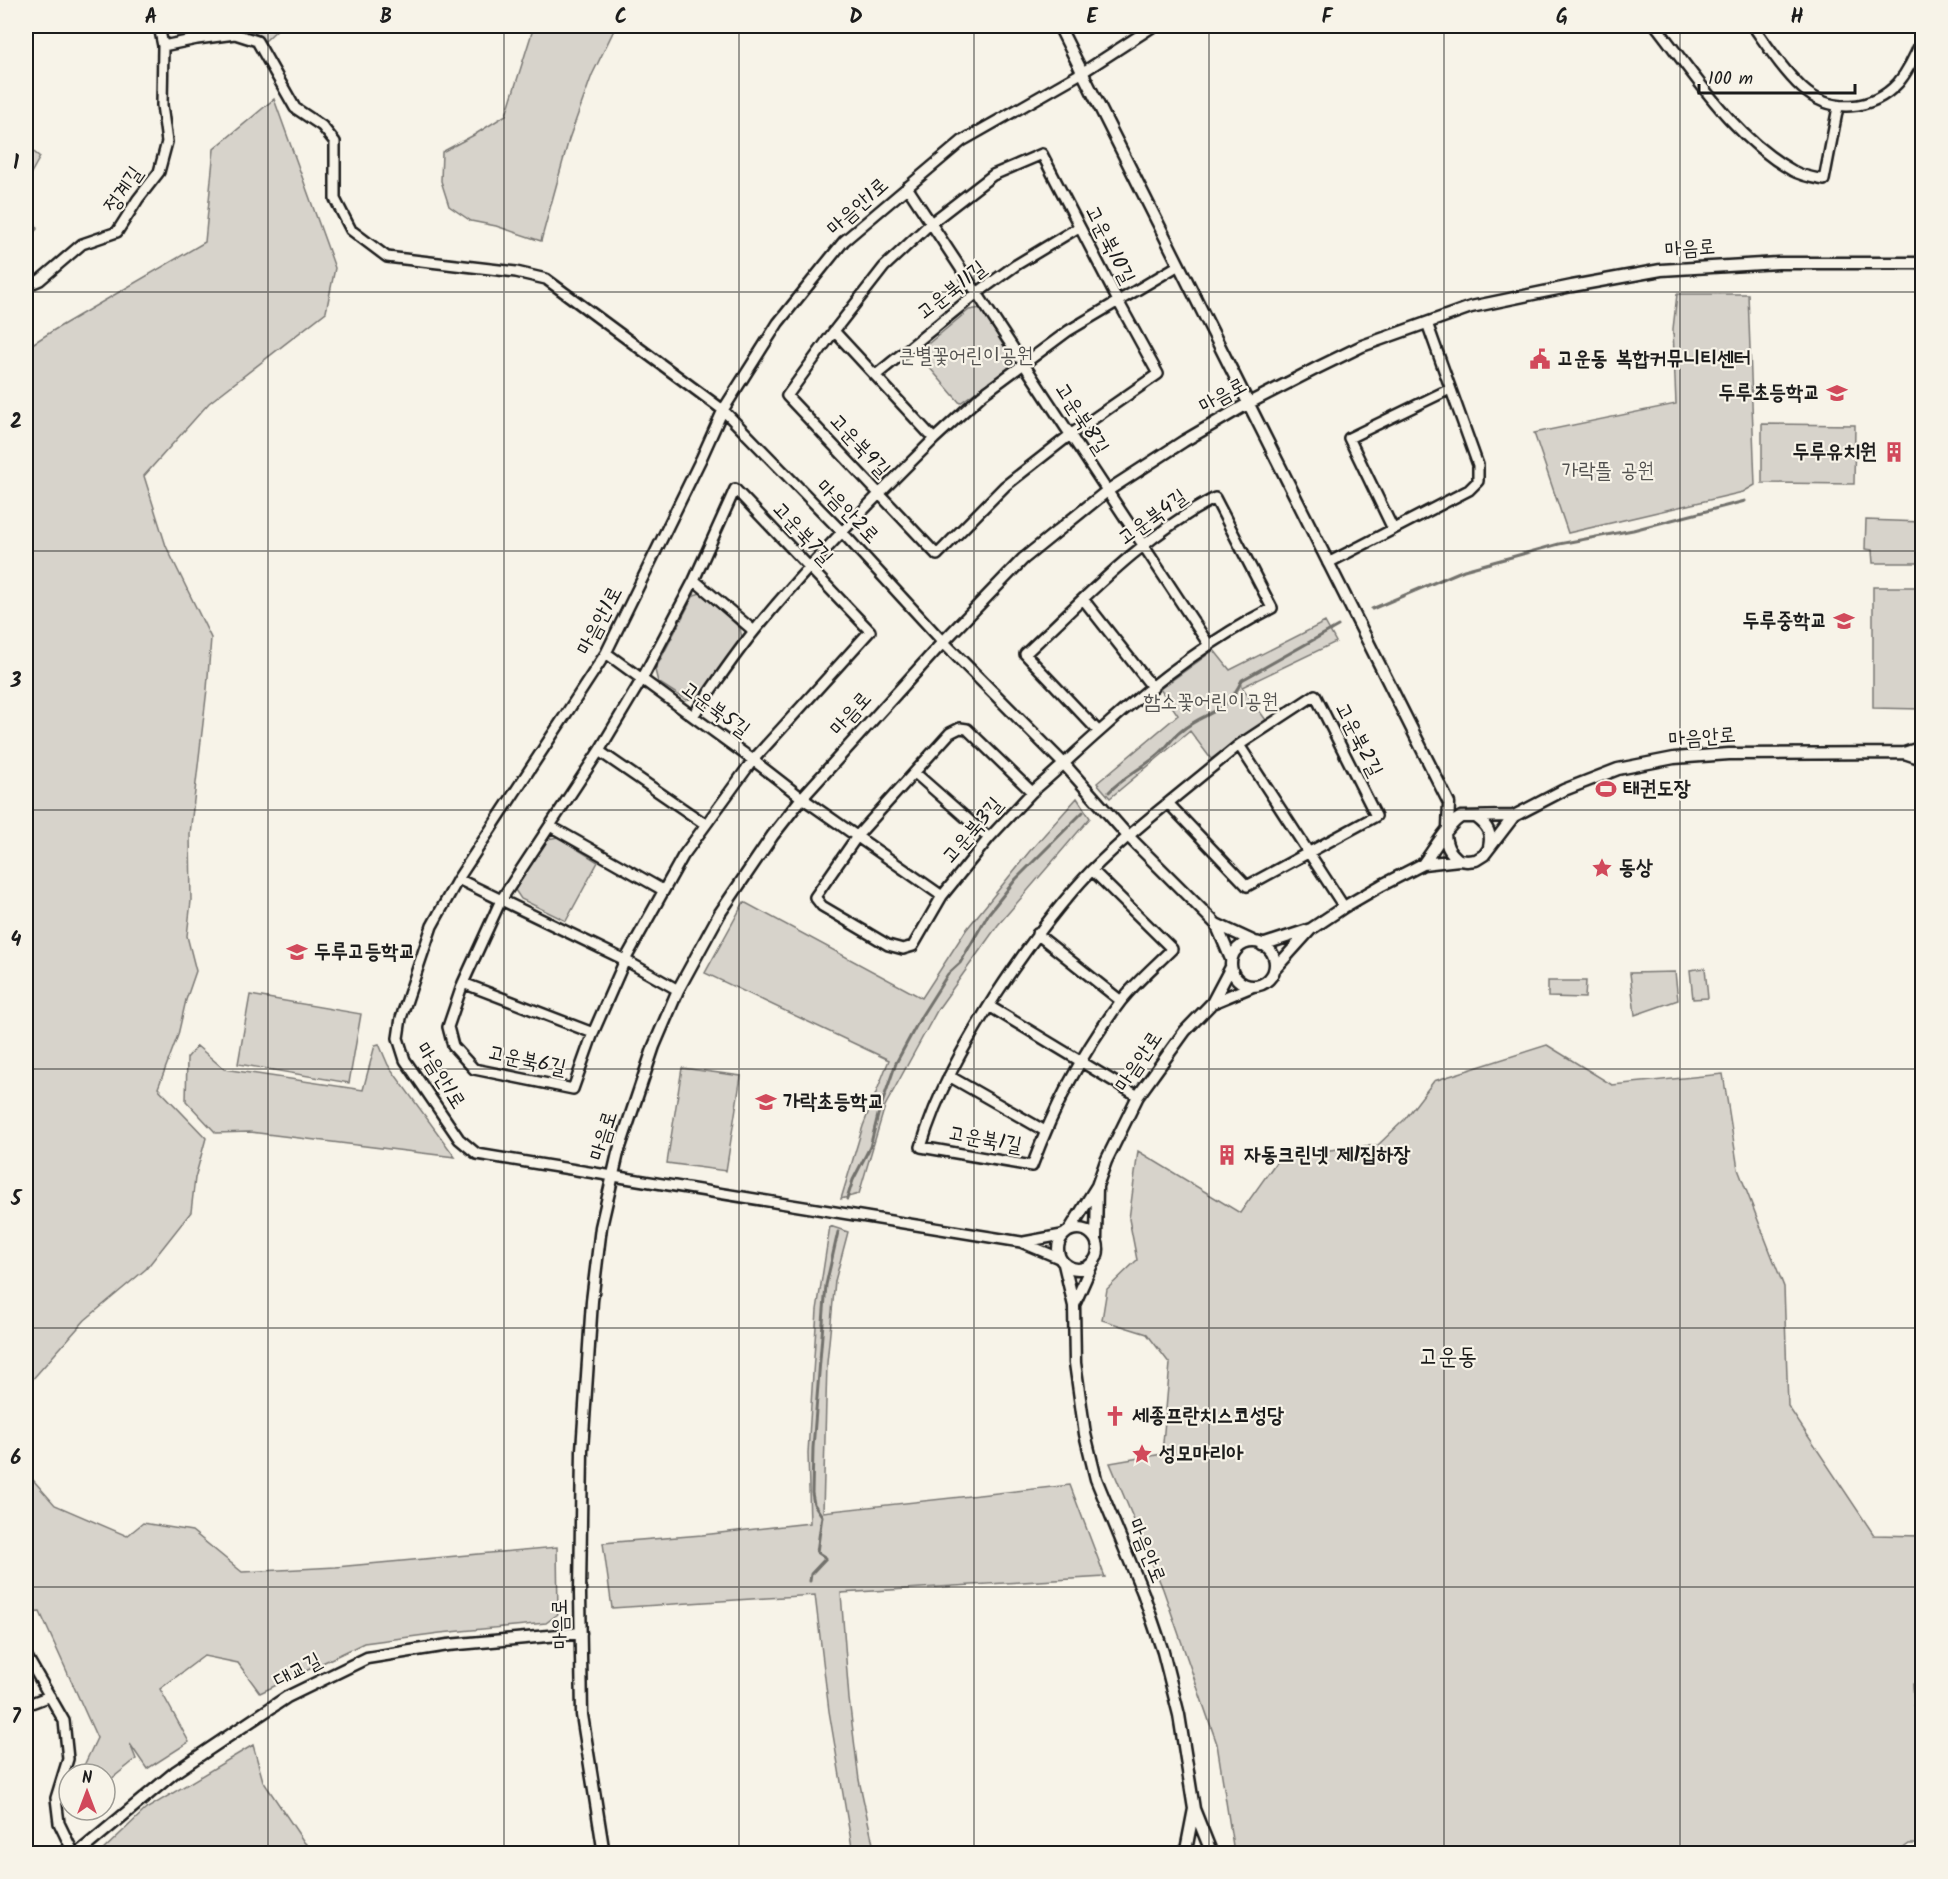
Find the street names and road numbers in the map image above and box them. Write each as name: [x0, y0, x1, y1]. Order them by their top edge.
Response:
street label: 정계길: [96, 160, 152, 220]
street label: 마음안1로: [819, 170, 897, 244]
street label: 고운북10길: [1075, 200, 1143, 290]
street label: 마음로: [1664, 231, 1716, 267]
street label: 고운북11길: [910, 253, 994, 329]
street label: 마음로: [1193, 369, 1253, 423]
street label: 고운북8길: [1045, 376, 1117, 462]
street label: 고운북9길: [820, 406, 898, 486]
street label: 마음안2로: [807, 472, 887, 552]
street label: 고운북4길: [1111, 481, 1195, 555]
street label: 고운북7길: [764, 494, 840, 574]
street label: 마음안1로: [568, 580, 632, 662]
street label: 고운북5길: [673, 673, 757, 747]
street label: 마음로: [822, 684, 880, 744]
street label: 고운북2길: [1325, 697, 1391, 783]
street label: 마음안로: [1667, 719, 1737, 757]
street label: 고운북3길: [934, 790, 1012, 872]
street label: 마음안로: [1106, 1025, 1172, 1099]
street label: 마음안1로: [406, 1036, 474, 1116]
street label: 고운북6길: [485, 1037, 569, 1085]
street label: 마음로: [581, 1107, 627, 1165]
street label: 고운북1길: [946, 1117, 1024, 1163]
street label: 마음안로: [1118, 1513, 1174, 1589]
street label: 마음로: [544, 1598, 578, 1650]
street label: 대교길: [268, 1644, 328, 1697]

